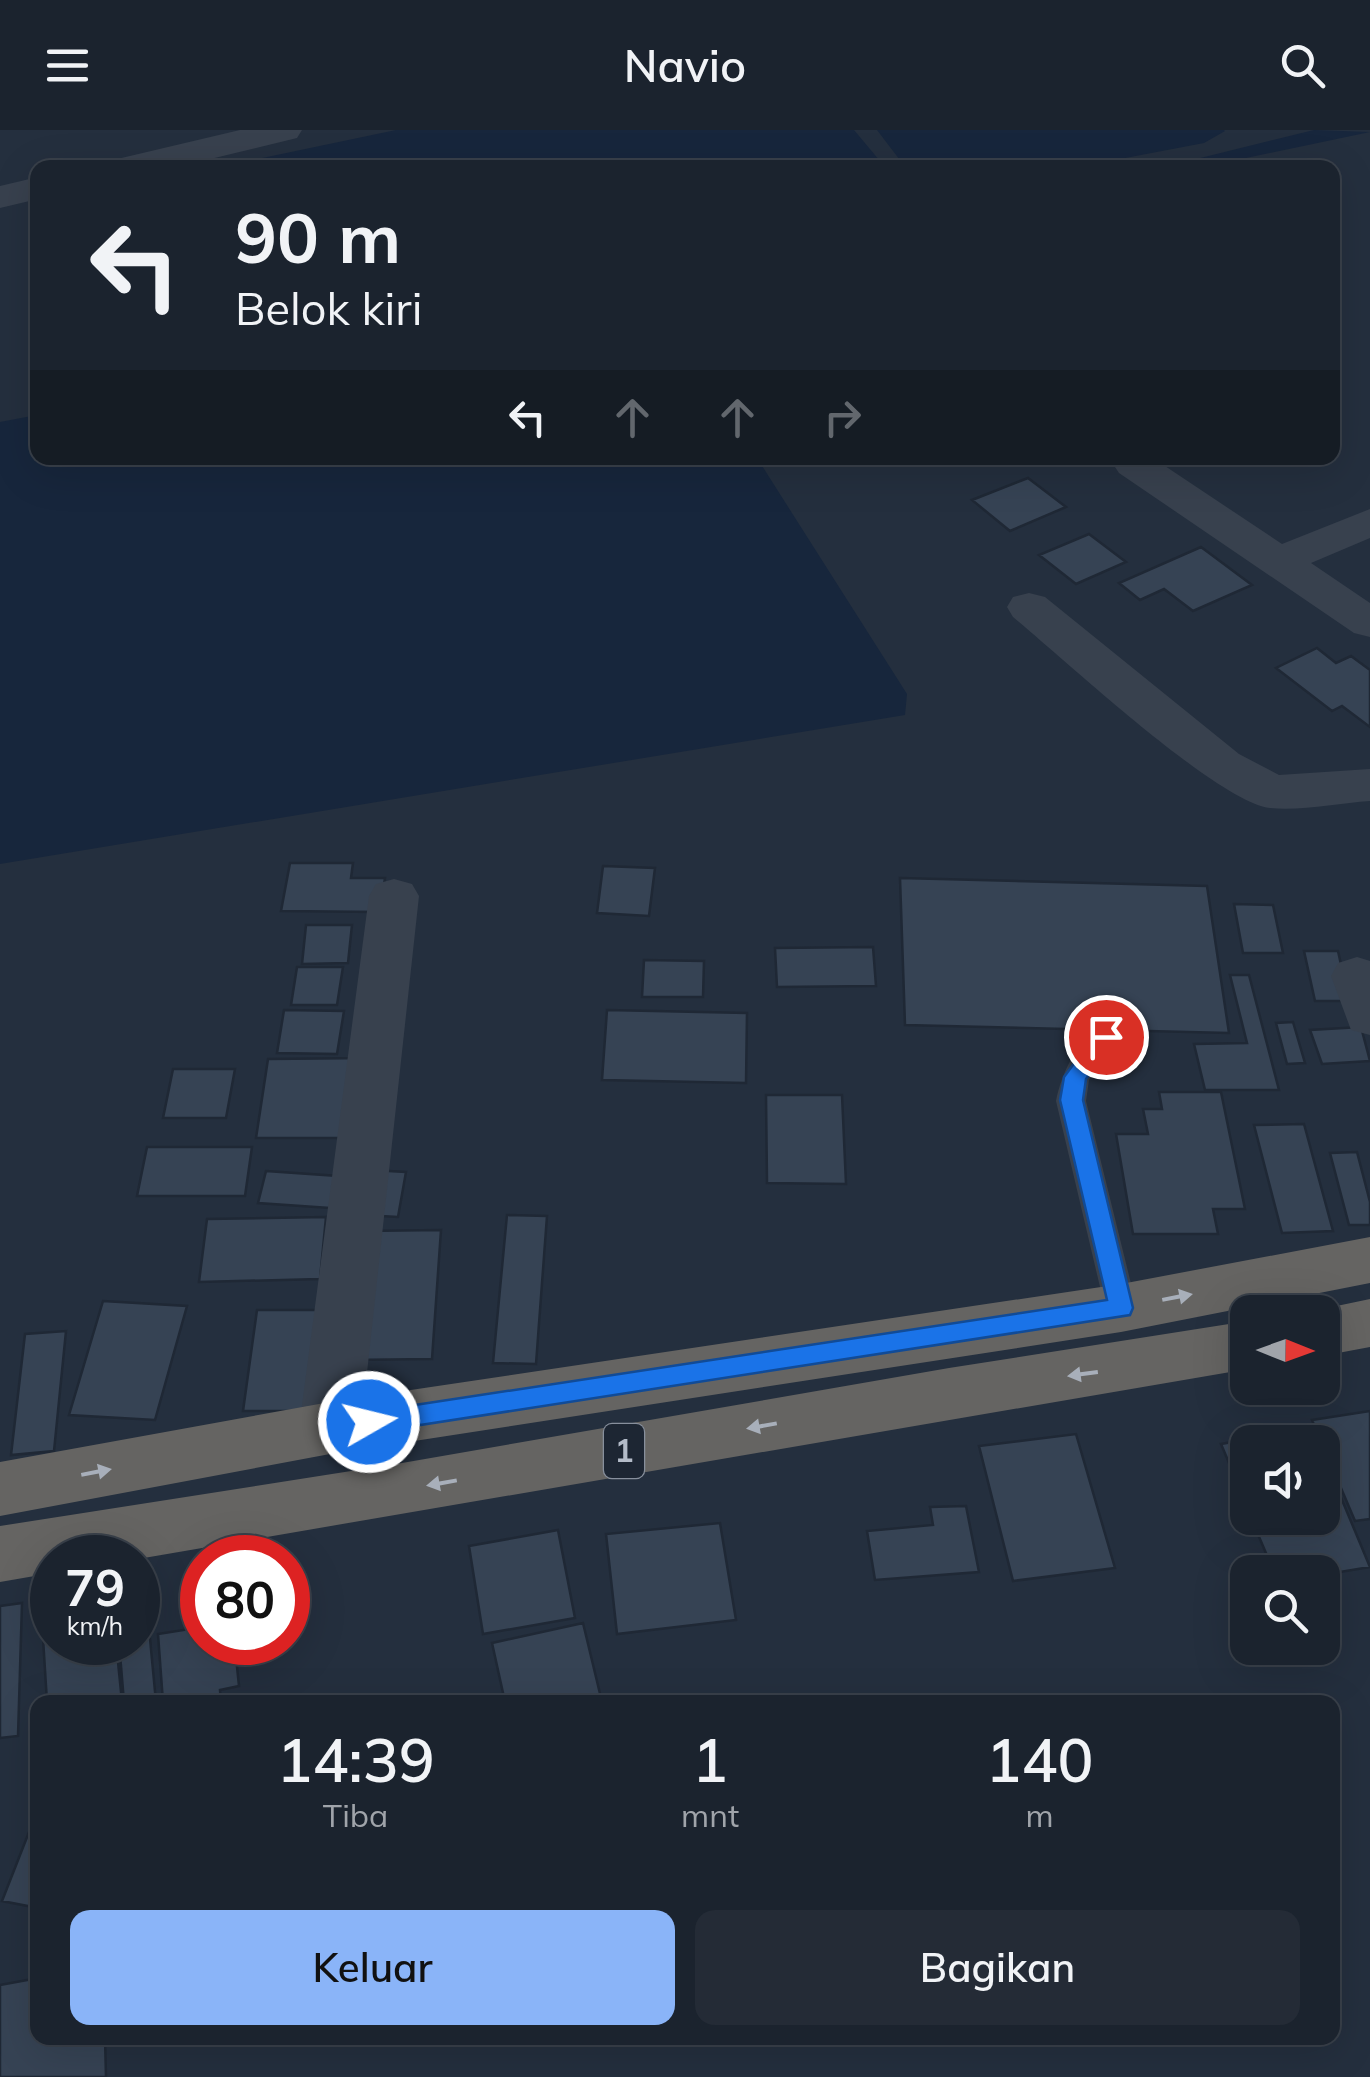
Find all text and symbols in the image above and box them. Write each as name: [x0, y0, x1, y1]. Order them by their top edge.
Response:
text: Navio: [624, 37, 746, 93]
icon: menu: [40, 38, 95, 93]
icon: search: [1275, 38, 1330, 93]
text: 90 m: [235, 193, 401, 281]
icon: left: [70, 200, 200, 330]
text: Belok kiri: [235, 280, 422, 336]
icon: left: [500, 390, 555, 445]
icon: ahead: [605, 390, 660, 445]
icon: ahead: [710, 390, 765, 445]
icon: right: [815, 390, 870, 445]
pin: [1064, 995, 1149, 1080]
icon: arrive: [1079, 1010, 1134, 1065]
one-way arrow: [1162, 1289, 1193, 1304]
north arrow: [1230, 1295, 1340, 1405]
map controls: [1230, 1295, 1340, 1665]
one-way arrow: [1066, 1367, 1098, 1383]
position arrow: [317, 1370, 421, 1474]
one-way arrow: [746, 1419, 777, 1434]
road number: 1: [604, 1424, 644, 1478]
button: sound: [1230, 1425, 1340, 1535]
one-way arrow: [81, 1464, 112, 1480]
one-way arrow: [426, 1476, 457, 1491]
speed limit sign: 80: [180, 1535, 310, 1665]
button: search: [1230, 1555, 1340, 1665]
text: 79: [65, 1556, 125, 1619]
text: km/h: [67, 1610, 123, 1641]
text: 14:39: [276, 1722, 435, 1797]
text: 1: [692, 1722, 728, 1797]
text: 140: [986, 1722, 1094, 1797]
text: Tiba: [323, 1795, 388, 1835]
text: mnt: [681, 1795, 739, 1835]
text: m: [1026, 1795, 1054, 1835]
button: Keluar: [70, 1910, 675, 2025]
button: Bagikan: [695, 1910, 1300, 2025]

